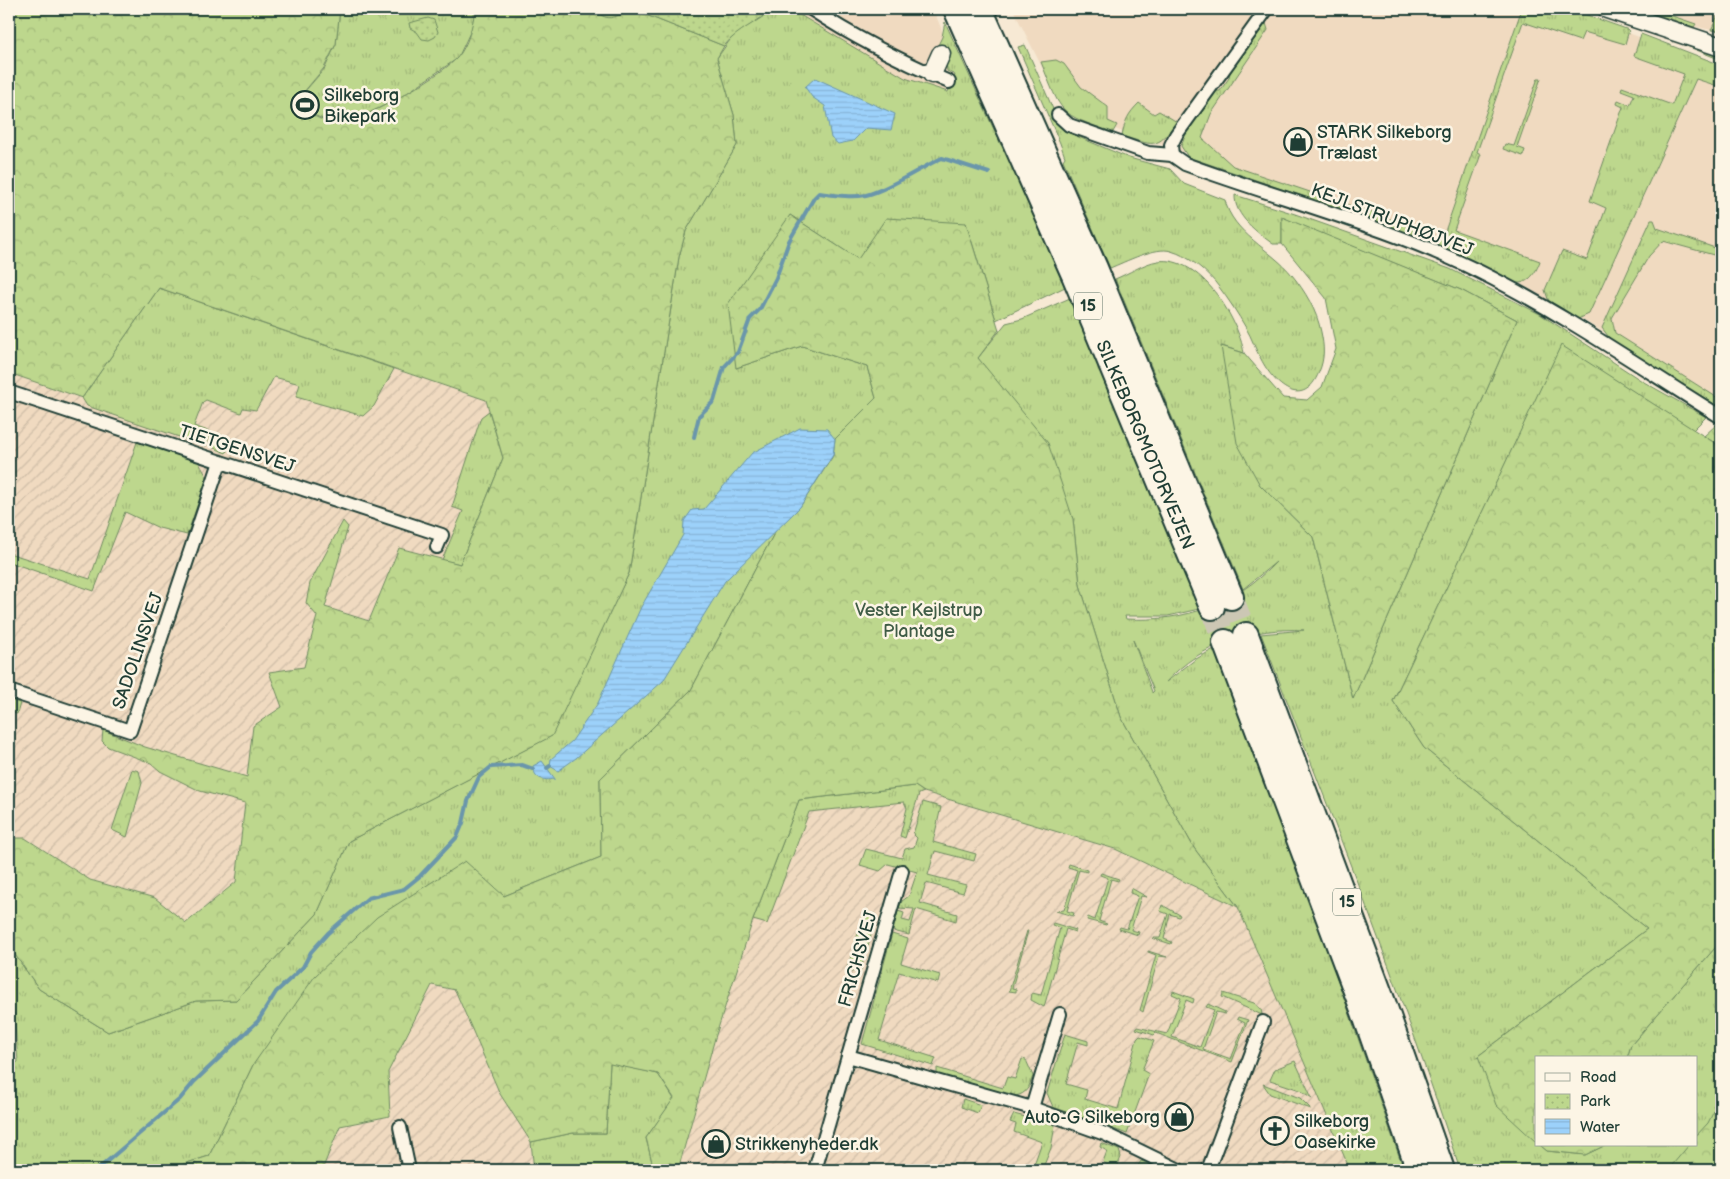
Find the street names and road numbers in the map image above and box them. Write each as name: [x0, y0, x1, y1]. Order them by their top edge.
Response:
street label: KEJLSTRUPHØJVEJ: [1308, 179, 1476, 261]
road number: 15: [1074, 292, 1102, 320]
street label: SILKEBORGMOTORVEJEN: [1091, 337, 1199, 553]
street label: TIETGENSVEJ: [176, 420, 298, 478]
street label: SADOLINSVEJ: [108, 590, 168, 712]
road number: 15: [1333, 889, 1361, 916]
street label: FRICHSVEJ: [834, 908, 882, 1009]

